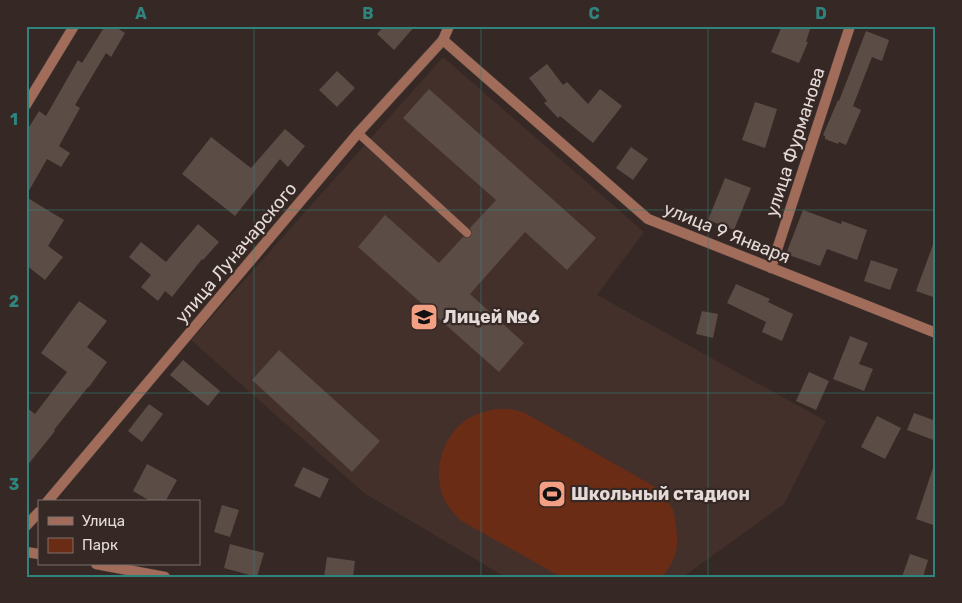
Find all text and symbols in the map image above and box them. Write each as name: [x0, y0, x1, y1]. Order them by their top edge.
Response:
text: A: [135, 4, 147, 23]
text: B: [362, 4, 374, 23]
text: C: [588, 4, 600, 23]
text: D: [815, 4, 827, 23]
street label: улица Фурманова: [760, 65, 830, 219]
text: 1: [10, 110, 18, 129]
street label: улица Луначарского: [171, 178, 301, 328]
street label: улица 9 Января: [660, 198, 794, 268]
text: 2: [9, 292, 19, 311]
school or university icon: Лицей №6: [409, 302, 439, 332]
place label: Лицей №6: [443, 306, 540, 328]
text: 3: [9, 475, 19, 494]
sports icon: Школьный стадион: [537, 479, 567, 509]
place label: Школьный стадион: [571, 483, 750, 505]
legend: [38, 500, 200, 566]
text: Улица: [82, 512, 125, 530]
text: Парк: [82, 536, 118, 554]

